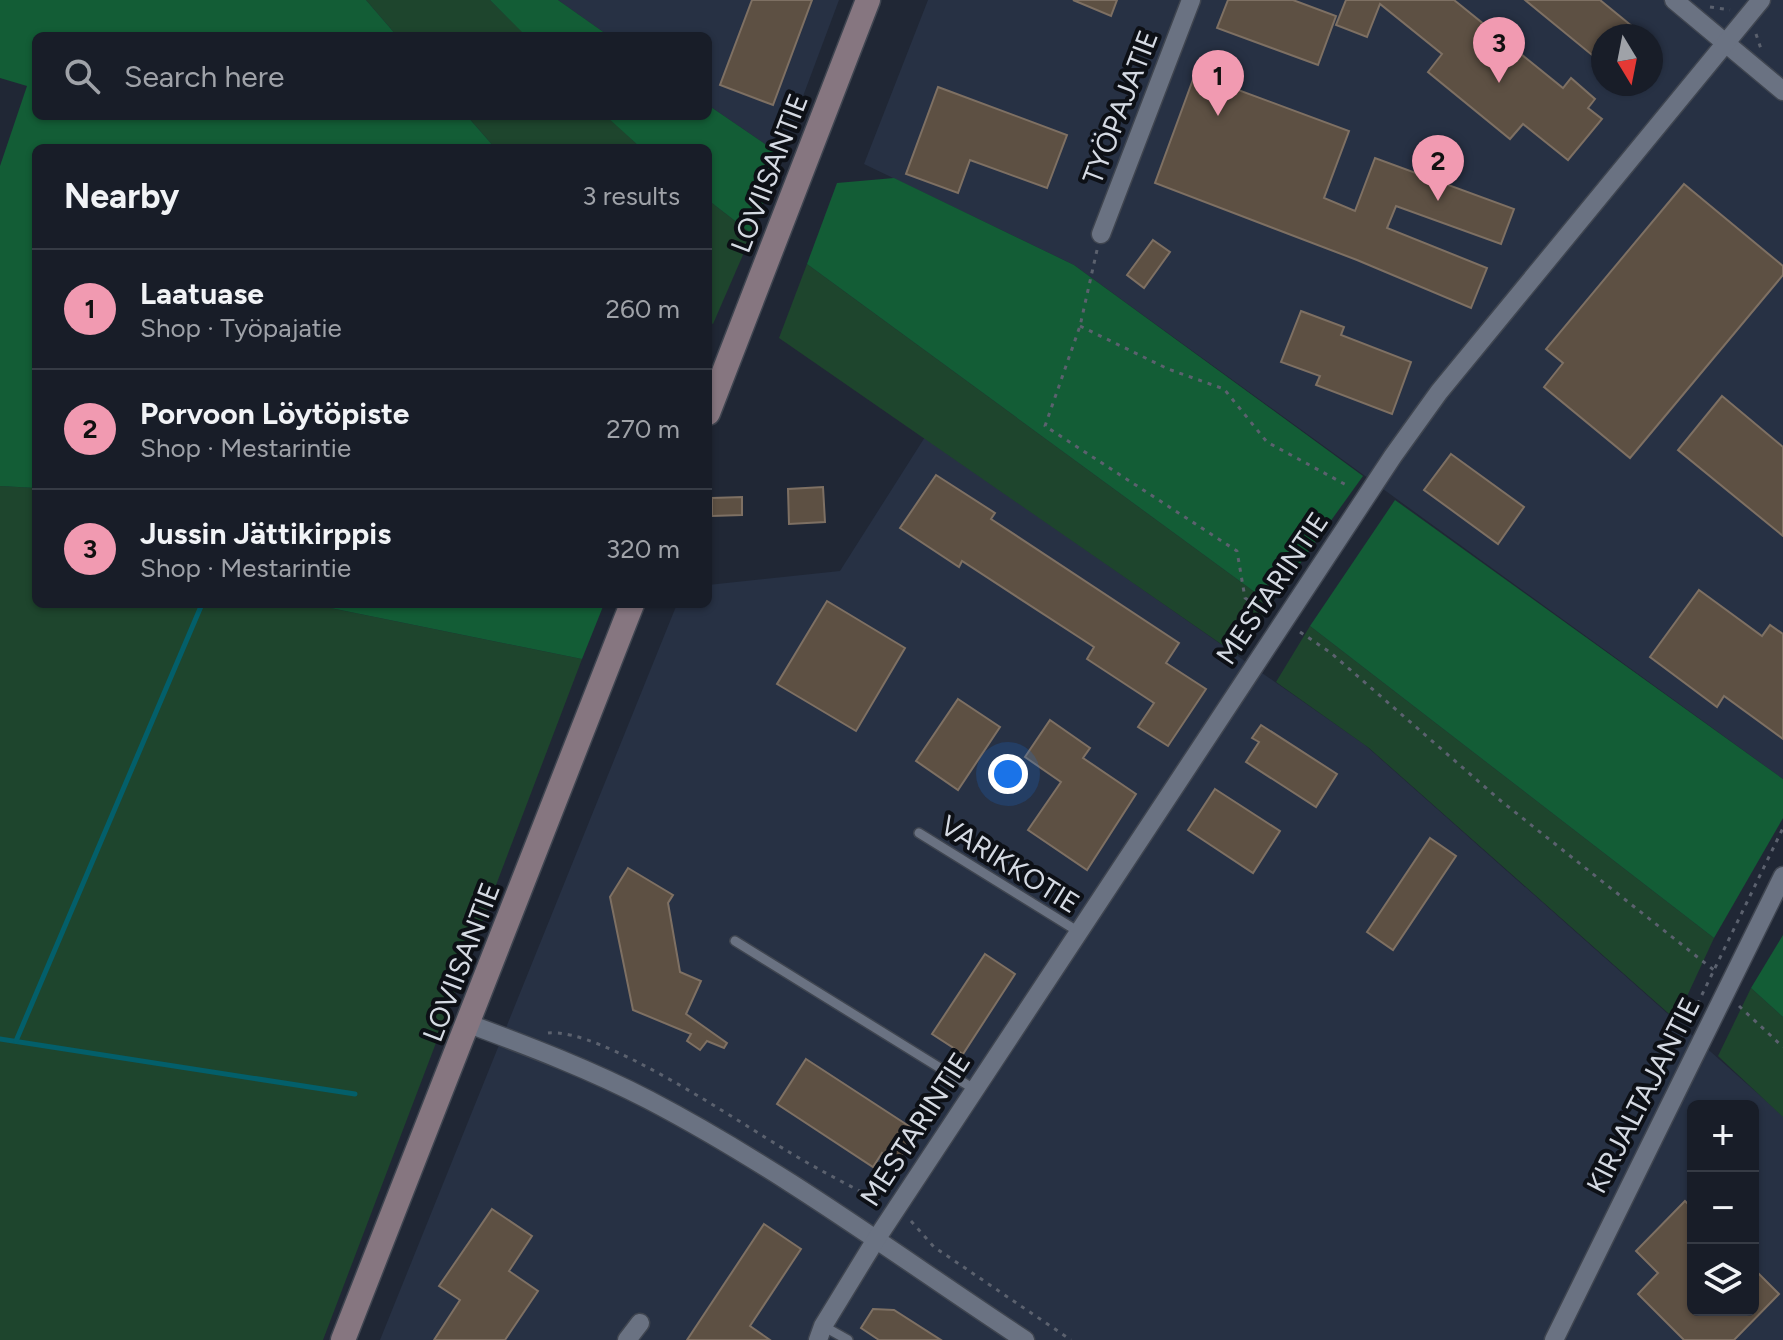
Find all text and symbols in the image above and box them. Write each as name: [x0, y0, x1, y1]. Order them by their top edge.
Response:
pin: 3: [1473, 17, 1525, 83]
north arrow: [1591, 24, 1663, 96]
street label: TYÖPAJATIE: [1075, 25, 1165, 189]
search box: [32, 32, 712, 120]
pin: 1: [1192, 50, 1244, 116]
icon: search: [60, 54, 104, 98]
text: Search here: [124, 58, 284, 95]
street label: LOVIISANTIE: [723, 89, 815, 257]
pin: 2: [1412, 135, 1464, 201]
text: Nearby: [64, 176, 179, 217]
text: 3 results: [582, 180, 680, 212]
text: Laatuase: [140, 275, 264, 312]
text: 1: [85, 293, 95, 325]
text: 260 m: [606, 293, 680, 325]
text: Shop · Työpajatie: [140, 312, 342, 344]
text: Porvoon Löytöpiste: [140, 395, 410, 432]
text: 2: [82, 413, 98, 445]
text: 270 m: [606, 413, 680, 445]
text: Shop · Mestarintie: [140, 432, 351, 464]
street label: MESTARINTIE: [1209, 505, 1335, 671]
text: Jussin Jättikirppis: [140, 515, 391, 552]
text: 3: [83, 533, 97, 565]
text: 320 m: [606, 533, 680, 565]
text: Shop · Mestarintie: [140, 552, 351, 584]
your location: [988, 754, 1028, 794]
street label: VARIKKOTIE: [934, 808, 1086, 920]
street label: LOVIISANTIE: [415, 878, 507, 1046]
street label: KIRJALTAJANTIE: [1579, 991, 1707, 1199]
street label: MESTARINTIE: [853, 1046, 977, 1212]
map controls: [1687, 1100, 1759, 1316]
button: +: [1687, 1100, 1759, 1172]
button: −: [1687, 1172, 1759, 1244]
button: layers: [1687, 1244, 1759, 1316]

